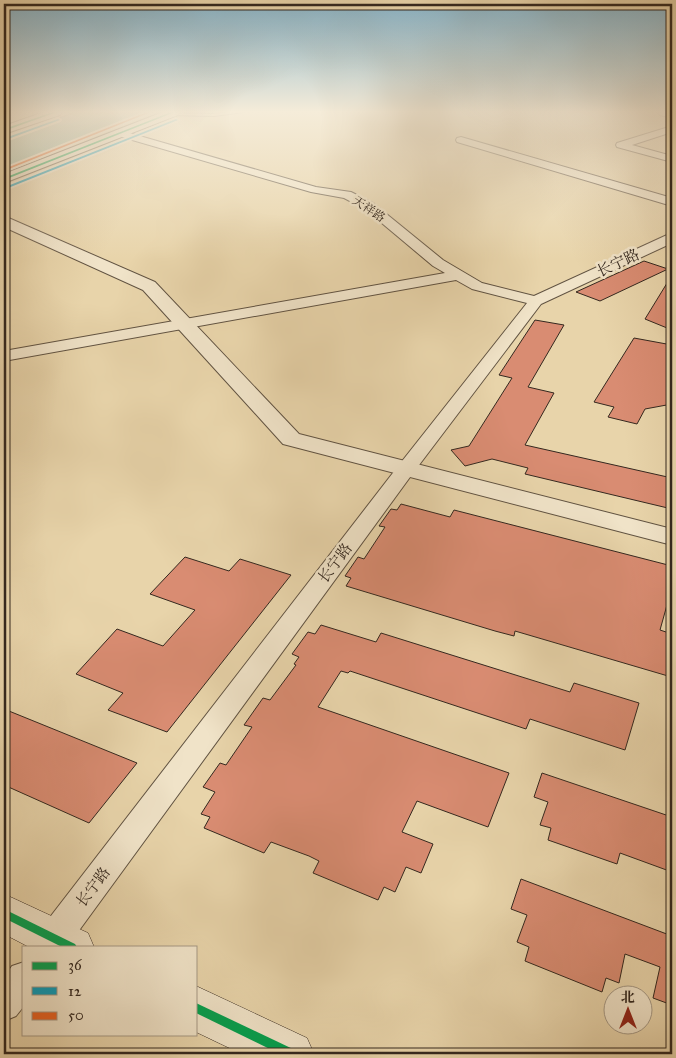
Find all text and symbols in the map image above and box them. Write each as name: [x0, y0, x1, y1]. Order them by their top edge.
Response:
street label: 天祥路: [350, 193, 388, 225]
street label: 长宁路: [594, 245, 642, 281]
street label: 长宁路: [314, 540, 356, 586]
street label: 长宁路: [72, 864, 114, 910]
legend: [22, 946, 198, 1036]
text: 36: [68, 956, 83, 974]
text: 12: [68, 982, 82, 1000]
north arrow: [604, 986, 654, 1036]
text: 北: [621, 989, 635, 1006]
text: 50: [68, 1006, 84, 1024]

